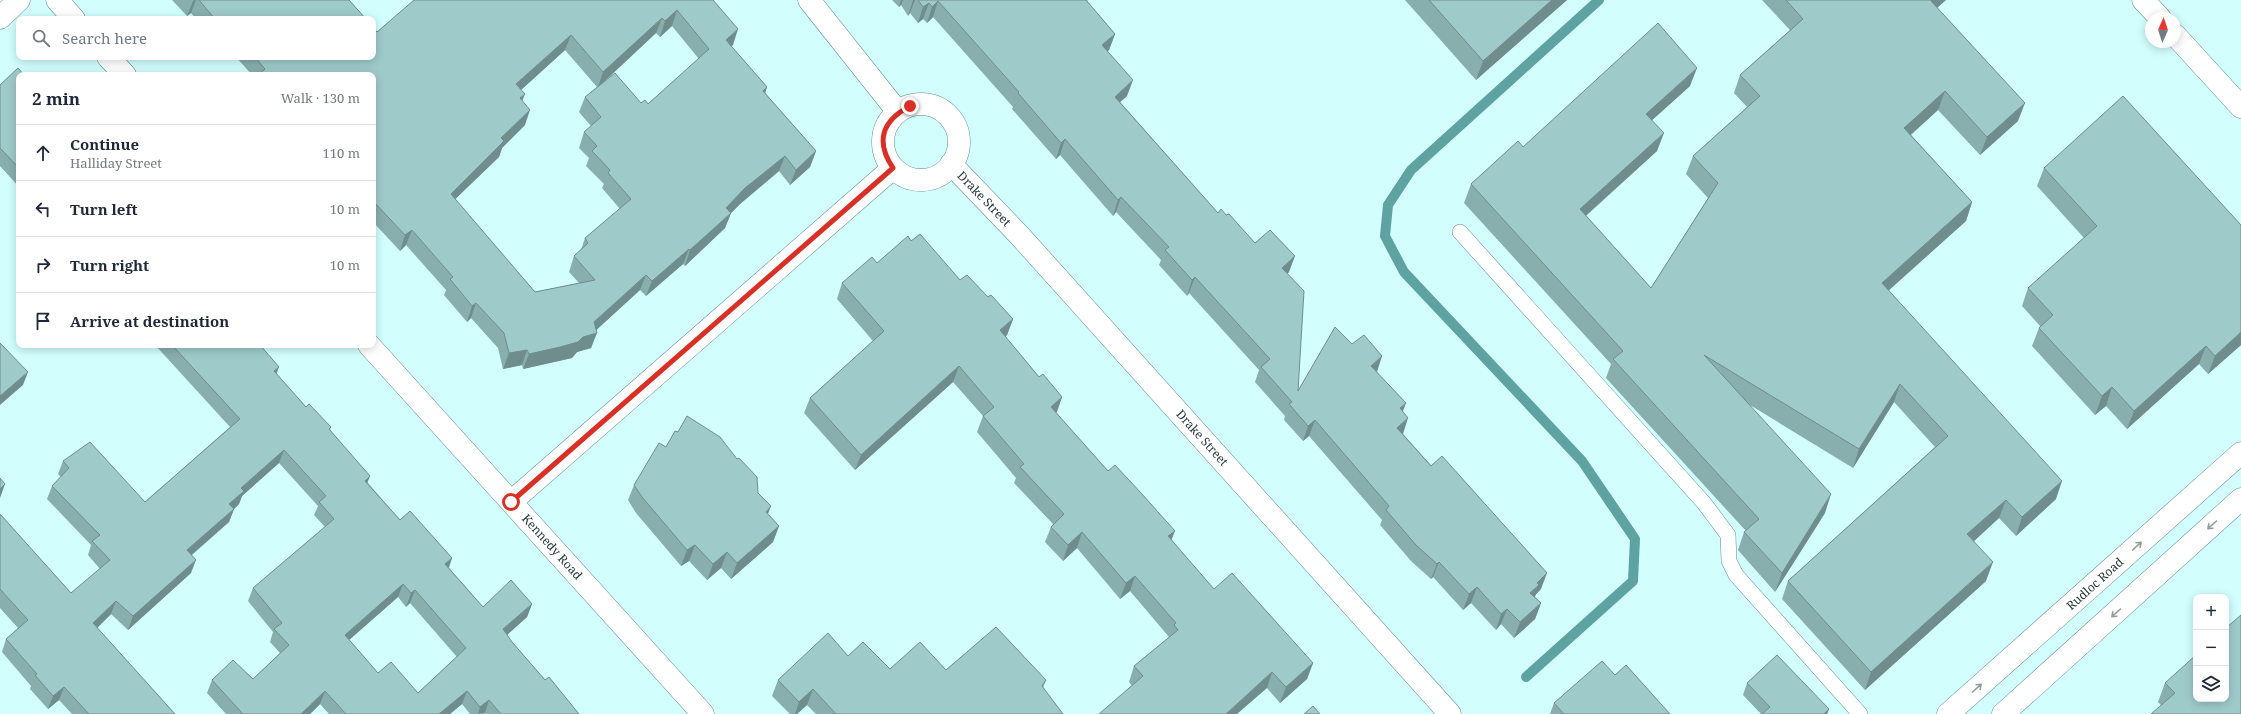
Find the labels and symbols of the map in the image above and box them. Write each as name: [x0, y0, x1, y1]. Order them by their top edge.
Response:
north arrow: [2145, 12, 2181, 48]
route end: [901, 97, 919, 115]
street label: Drake Street: [954, 167, 1015, 230]
street label: Drake Street: [1172, 406, 1232, 470]
route start: [502, 493, 520, 511]
street label: Kennedy Road: [518, 510, 587, 584]
one-way arrow: [2207, 520, 2217, 530]
one-way arrow: [2132, 541, 2142, 550]
street label: Rudloc Road: [2062, 553, 2127, 614]
one-way arrow: [2111, 608, 2121, 617]
one-way arrow: [1972, 683, 1982, 693]

